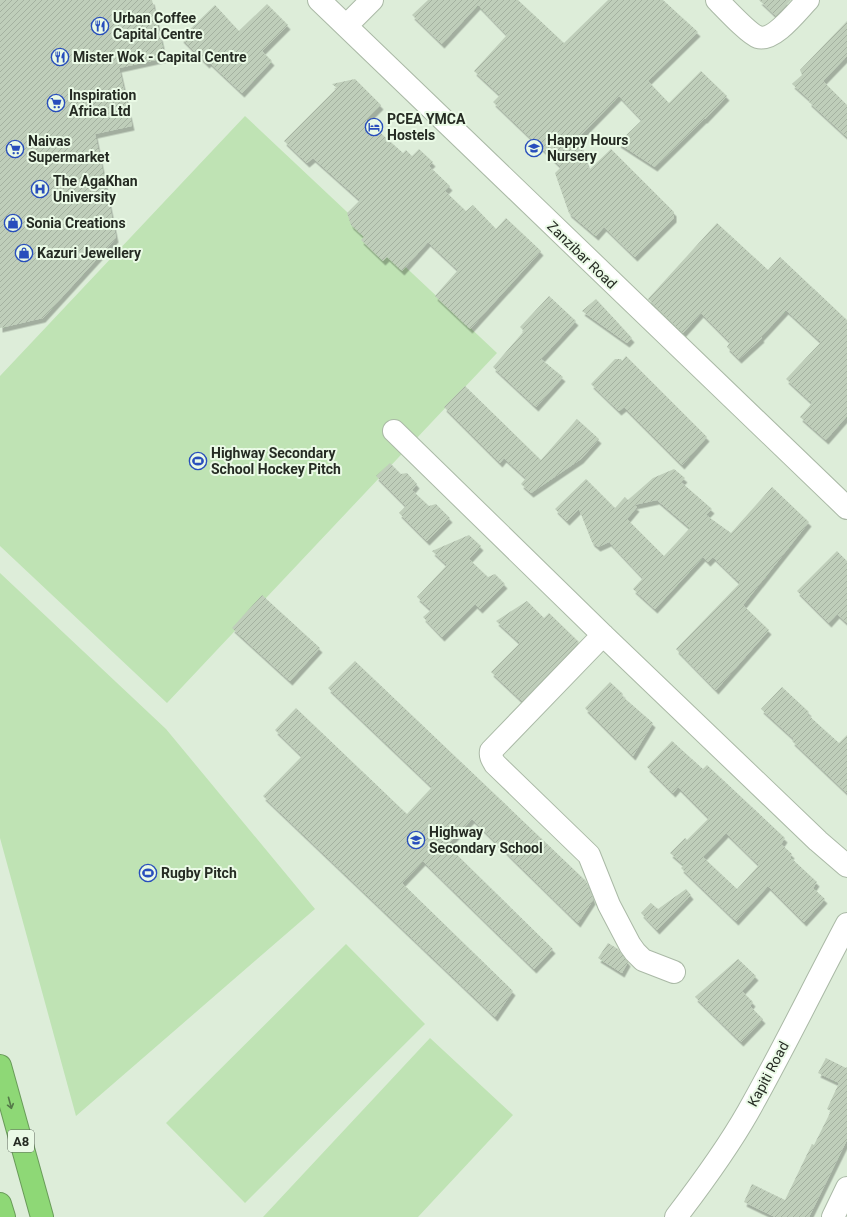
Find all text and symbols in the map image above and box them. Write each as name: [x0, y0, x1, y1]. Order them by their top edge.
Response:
place label: Urban Coffee Capital Centre: [113, 10, 203, 42]
restaurant icon: Urban Coffee Capital Centre: [90, 16, 110, 36]
restaurant icon: Mister Wok - Capital Centre: [50, 47, 70, 67]
place label: Mister Wok - Capital Centre: [73, 49, 247, 65]
place label: Inspiration Africa Ltd: [69, 87, 136, 119]
supermarket icon: Inspiration Africa Ltd: [46, 93, 66, 113]
place label: PCEA YMCA Hostels: [387, 111, 466, 143]
hotel icon: PCEA YMCA Hostels: [364, 117, 384, 137]
place label: Happy Hours Nursery: [547, 132, 629, 164]
place label: Naivas Supermarket: [28, 133, 110, 165]
school or university icon: Happy Hours Nursery: [524, 138, 544, 158]
supermarket icon: Naivas Supermarket: [5, 139, 25, 159]
place label: The AgaKhan University: [53, 173, 138, 205]
hospital icon: The AgaKhan University: [30, 179, 50, 199]
shop icon: Sonia Creations: [3, 213, 23, 233]
place label: Sonia Creations: [26, 215, 126, 231]
street label: Zanzibar Road: [544, 218, 620, 292]
shop icon: Kazuri Jewellery: [14, 243, 34, 263]
place label: Kazuri Jewellery: [37, 245, 142, 261]
place label: Highway Secondary School Hockey Pitch: [211, 445, 341, 477]
sports icon: Highway Secondary School Hockey Pitch: [188, 451, 208, 471]
place label: Highway Secondary School: [429, 824, 543, 856]
school or university icon: Highway Secondary School: [406, 830, 426, 850]
sports icon: Rugby Pitch: [138, 863, 158, 883]
place label: Rugby Pitch: [161, 865, 237, 881]
street label: Kapiti Road: [744, 1039, 792, 1109]
one-way arrow: [7, 1096, 14, 1109]
road number: A8: [8, 1130, 34, 1152]

